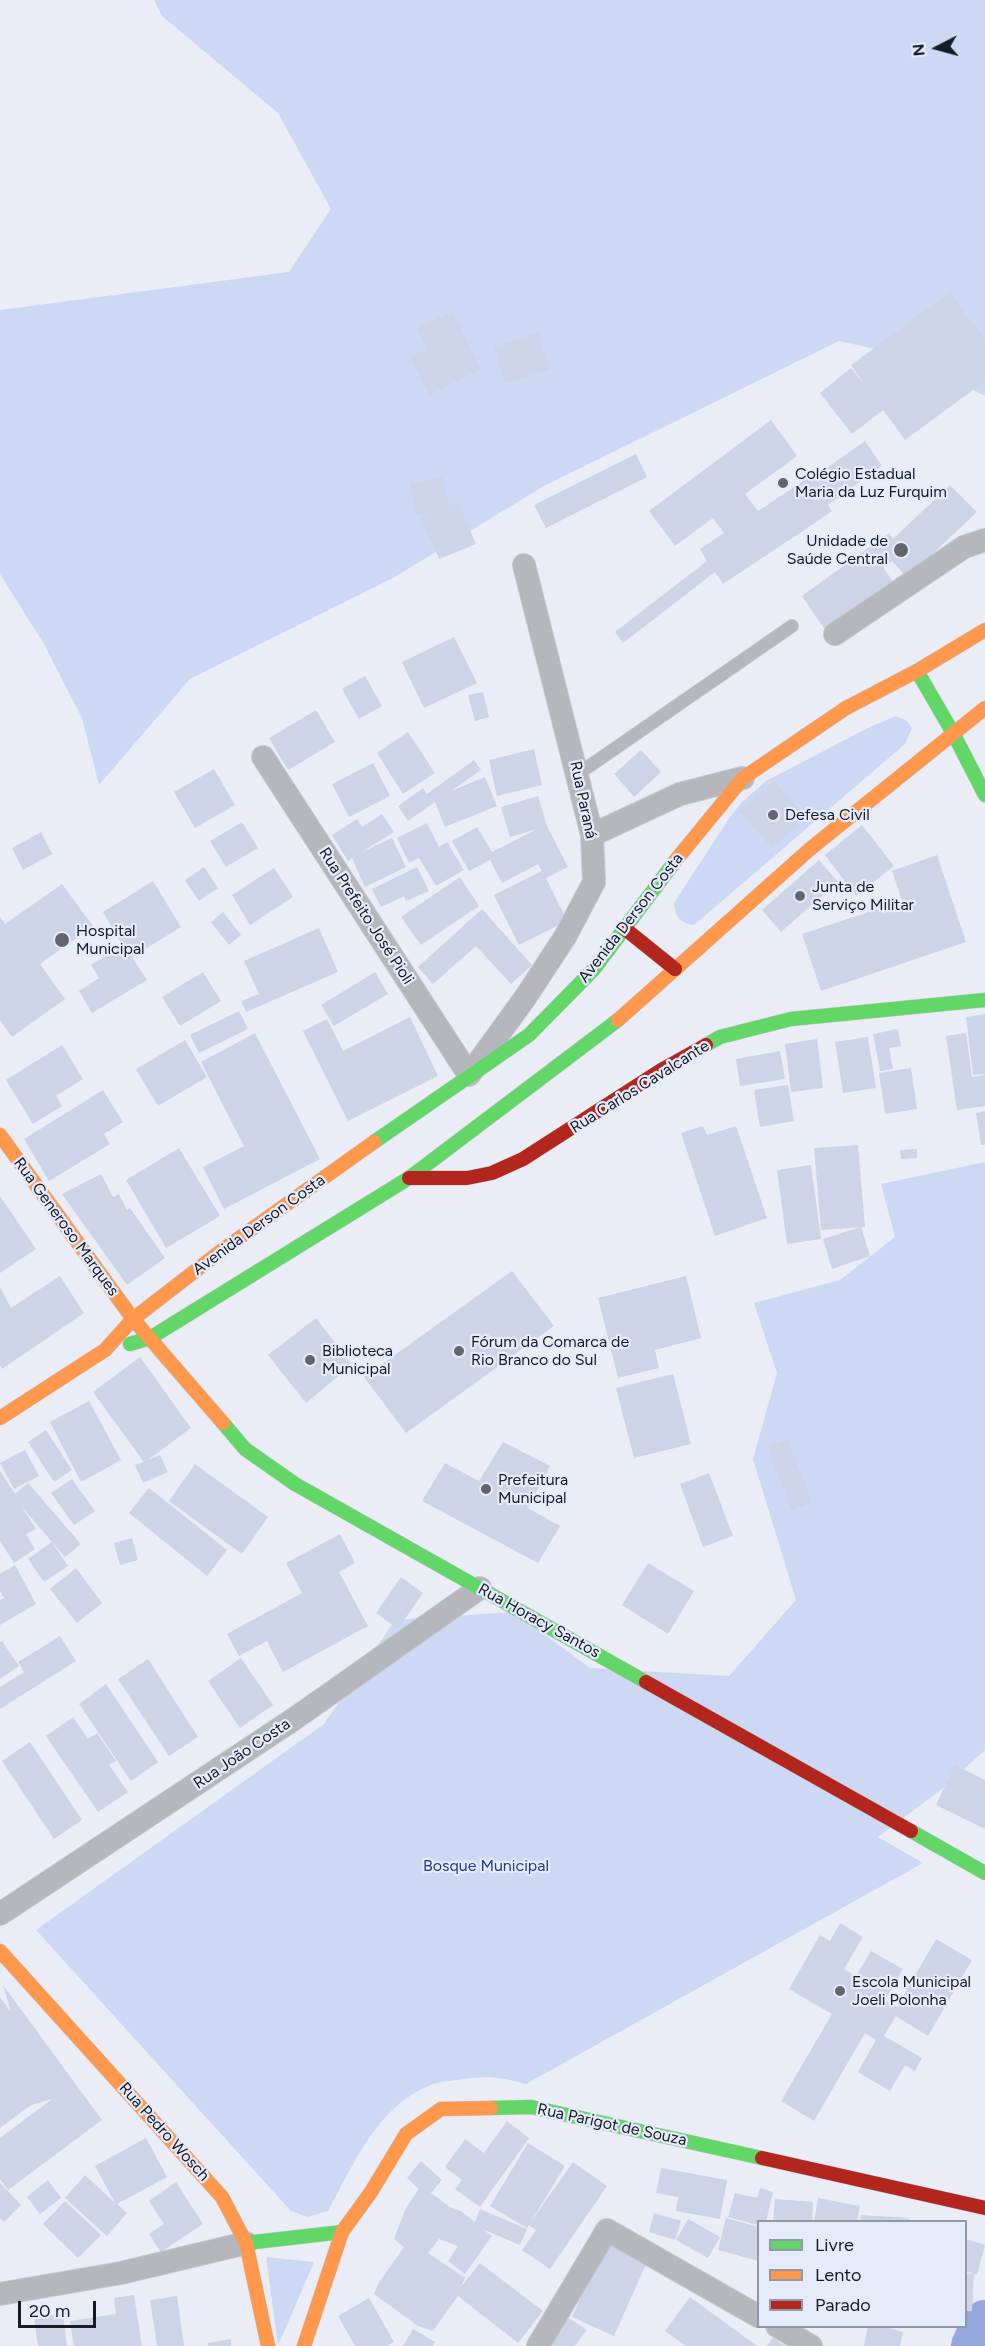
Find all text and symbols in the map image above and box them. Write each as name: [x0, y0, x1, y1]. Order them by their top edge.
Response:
north arrow: [907, 18, 967, 78]
text: N: [909, 43, 929, 57]
place label: Colégio Estadual Maria da Luz Furquim: [795, 464, 947, 502]
marker: Colégio Estadual Maria da Luz Furquim: [776, 476, 790, 490]
place label: Unidade de Saúde Central: [787, 531, 888, 569]
marker: Unidade de Saúde Central: [892, 541, 910, 559]
street label: Rua Paraná: [565, 759, 601, 841]
place label: Defesa Civil: [785, 805, 870, 825]
marker: Defesa Civil: [766, 808, 780, 822]
street label: Rua Prefeito José Pioli: [315, 844, 417, 988]
street label: Avenida Derson Costa: [575, 850, 687, 986]
place label: Junta de Serviço Militar: [812, 877, 914, 915]
marker: Junta de Serviço Militar: [793, 889, 807, 903]
place label: Hospital Municipal: [76, 921, 145, 959]
marker: Hospital Municipal: [53, 931, 71, 949]
street label: Rua Carlos Cavalcante: [567, 1036, 713, 1138]
street label: Rua Generoso Marques: [9, 1154, 123, 1300]
street label: Avenida Derson Costa: [189, 1171, 329, 1279]
place label: Fórum da Comarca de Rio Branco do Sul: [471, 1332, 629, 1370]
place label: Biblioteca Municipal: [322, 1341, 393, 1379]
marker: Fórum da Comarca de Rio Branco do Sul: [452, 1344, 466, 1358]
marker: Biblioteca Municipal: [303, 1353, 317, 1367]
place label: Prefeitura Municipal: [498, 1470, 568, 1508]
marker: Prefeitura Municipal: [479, 1482, 493, 1496]
street label: Rua Horacy Santos: [475, 1580, 603, 1662]
street label: Rua João Costa: [190, 1715, 294, 1793]
park label: Bosque Municipal: [423, 1856, 549, 1876]
place label: Escola Municipal Joeli Polonha: [852, 1972, 971, 2010]
marker: Escola Municipal Joeli Polonha: [833, 1984, 847, 1998]
street label: Rua Pedro Wosch: [115, 2079, 213, 2185]
street label: Rua Parigot de Souza: [536, 2100, 688, 2150]
legend: [757, 2220, 967, 2328]
text: Livre: [815, 2234, 854, 2256]
text: Lento: [815, 2264, 861, 2286]
scale bar: [21, 2289, 99, 2327]
text: Parado: [815, 2294, 871, 2316]
text: 20 m: [29, 2300, 70, 2322]

